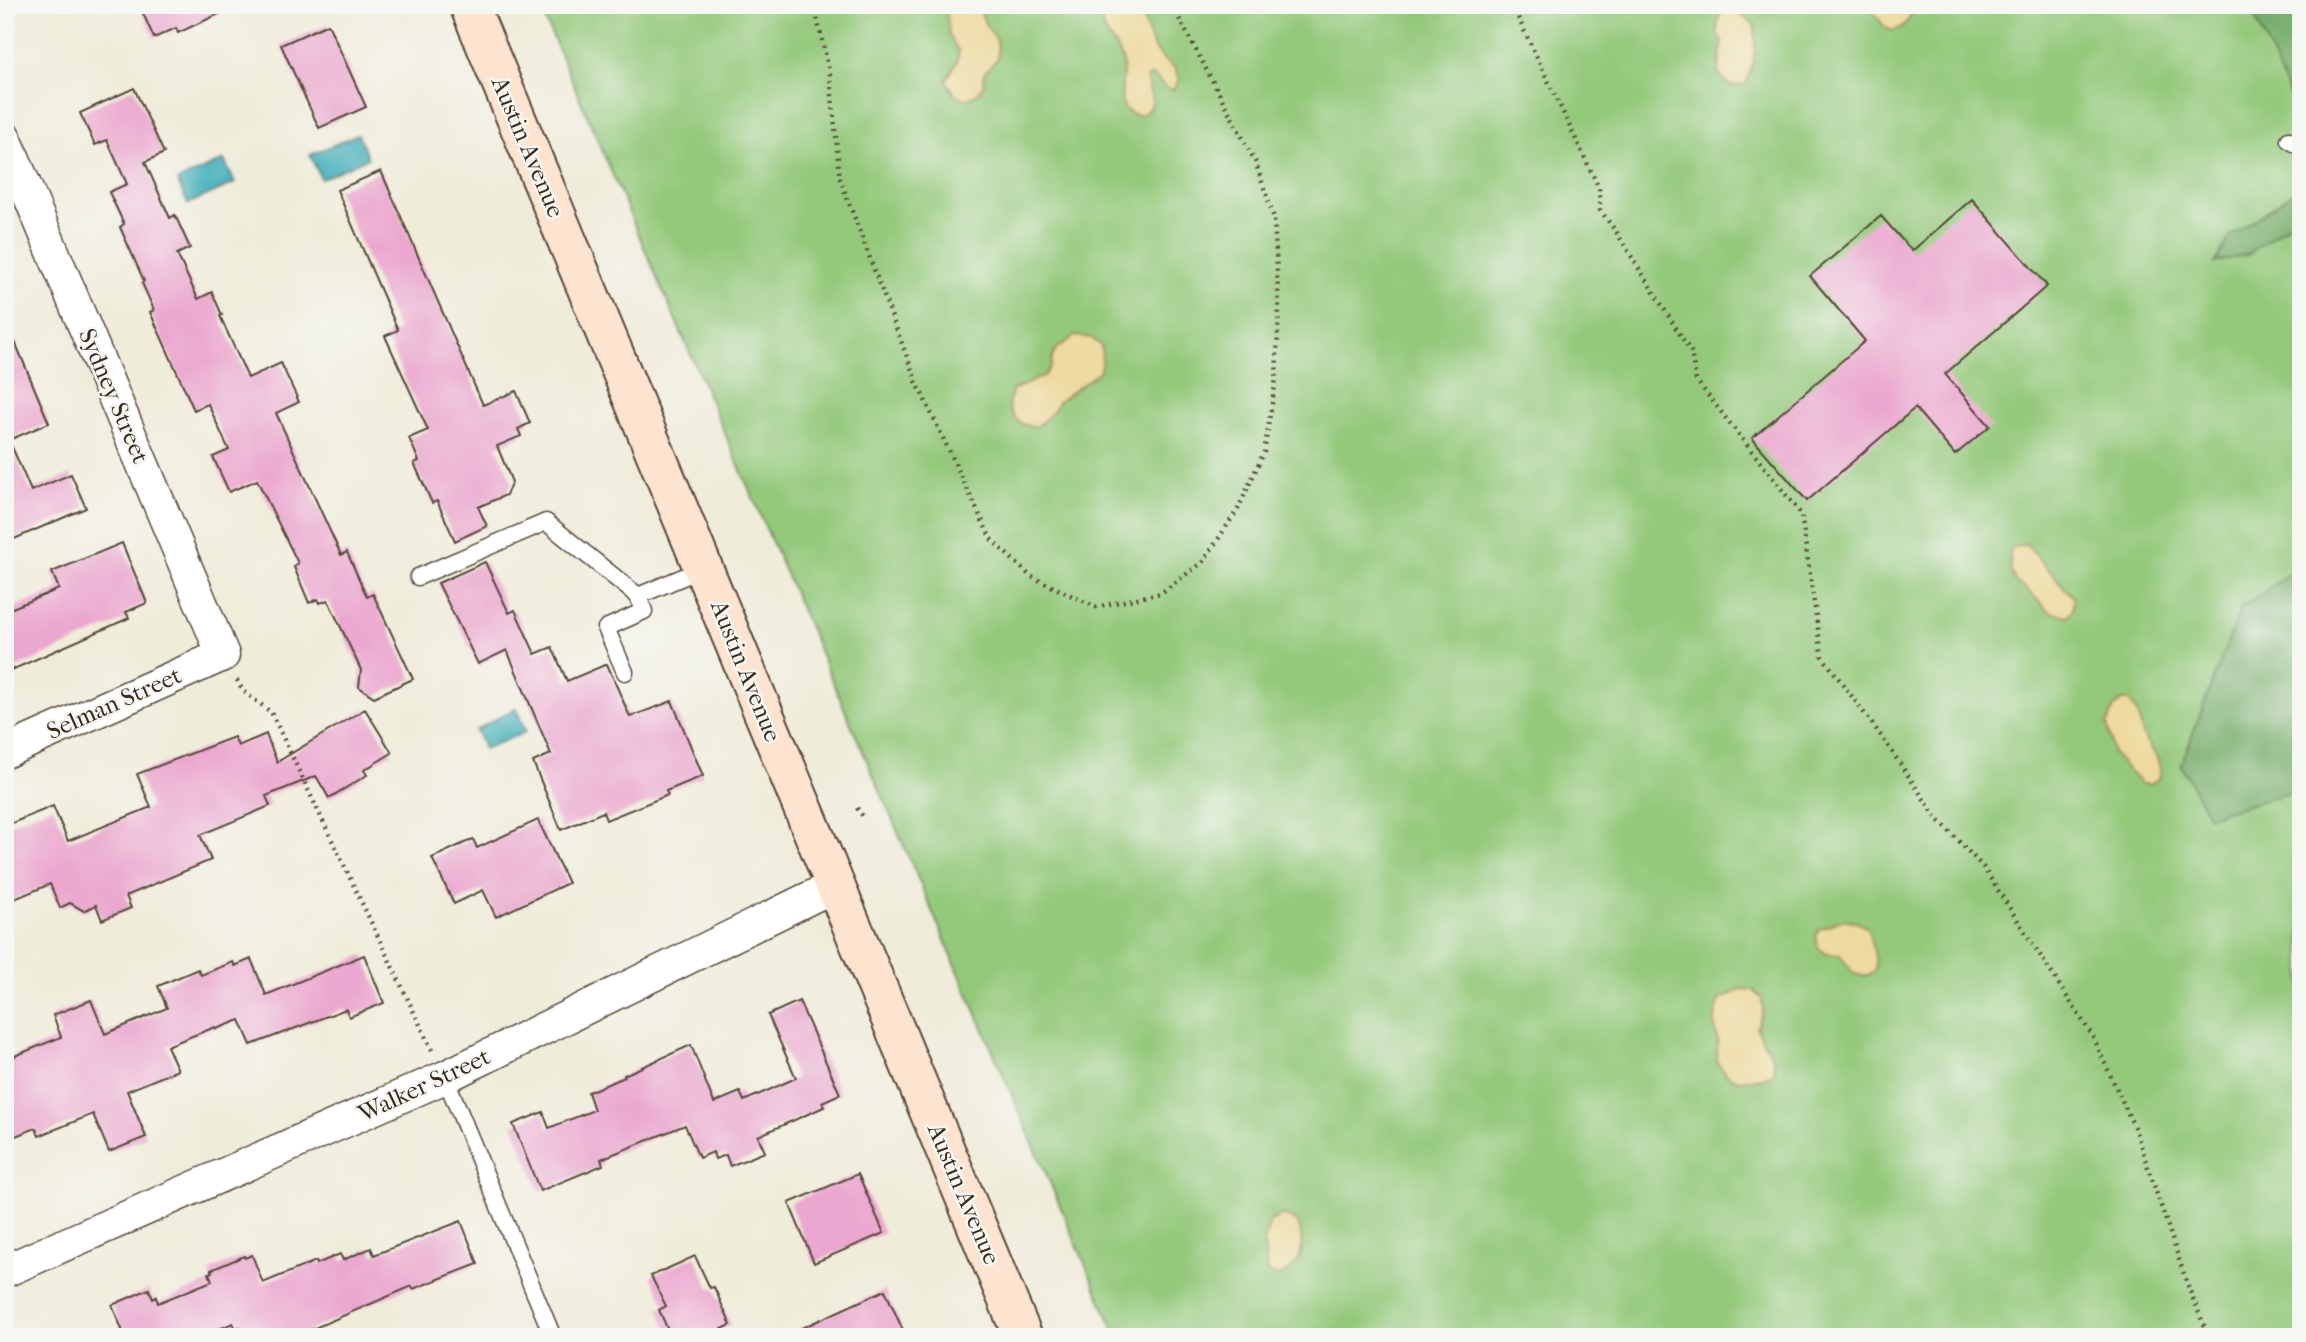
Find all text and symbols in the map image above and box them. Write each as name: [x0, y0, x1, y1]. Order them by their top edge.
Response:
street label: Austin Avenue: [485, 72, 570, 222]
street label: Sydney Street: [73, 324, 155, 468]
street label: Austin Avenue: [705, 595, 787, 746]
street label: Selman Street: [42, 661, 186, 745]
street label: Walker Street: [353, 1042, 495, 1128]
street label: Austin Avenue: [921, 1119, 1006, 1269]

